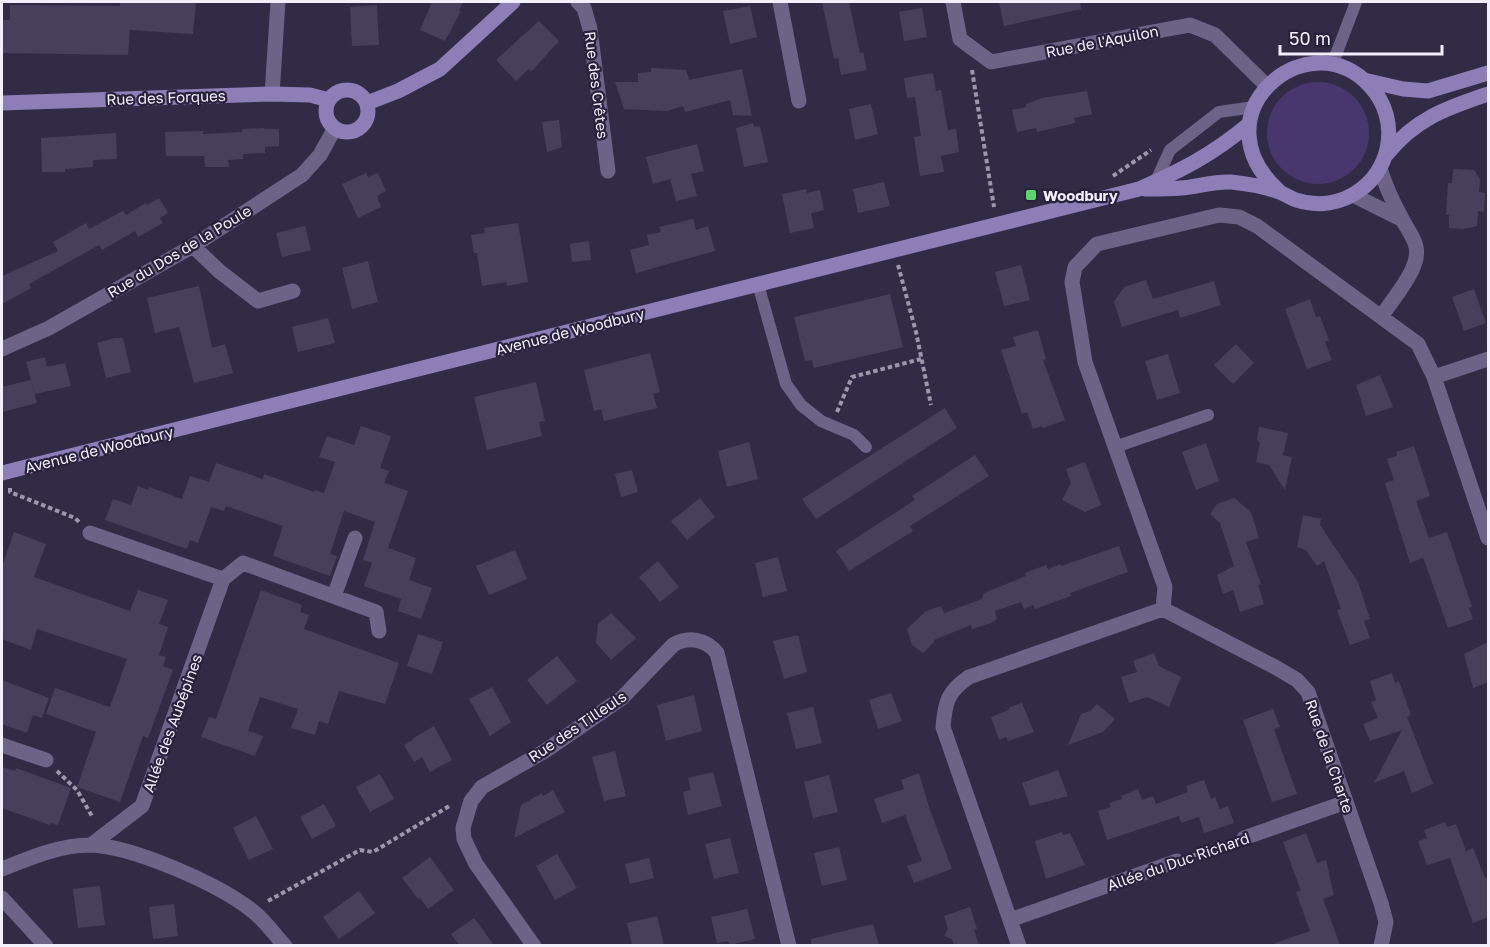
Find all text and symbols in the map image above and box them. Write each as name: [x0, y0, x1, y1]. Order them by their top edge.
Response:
scale bar: [1280, 18, 1442, 56]
street label: Rue de l'Aquilon: [1044, 21, 1160, 61]
text: 50 m: [1289, 27, 1331, 49]
street label: Rue des Crêtes: [581, 30, 613, 140]
street label: Rue des Forques: [106, 86, 226, 108]
place label: Woodbury: [1043, 186, 1118, 204]
marker: Woodbury: [1024, 188, 1038, 202]
street label: Rue du Dos de la Poule: [104, 201, 254, 301]
street label: Avenue de Woodbury: [494, 304, 647, 358]
street label: Avenue de Woodbury: [23, 422, 176, 476]
street label: Allée des Aubépines: [139, 651, 205, 795]
street label: Rue des Tilleuls: [525, 687, 629, 765]
street label: Rue de la Charte: [1302, 697, 1358, 815]
street label: Allée du Duc Richard: [1105, 828, 1251, 894]

